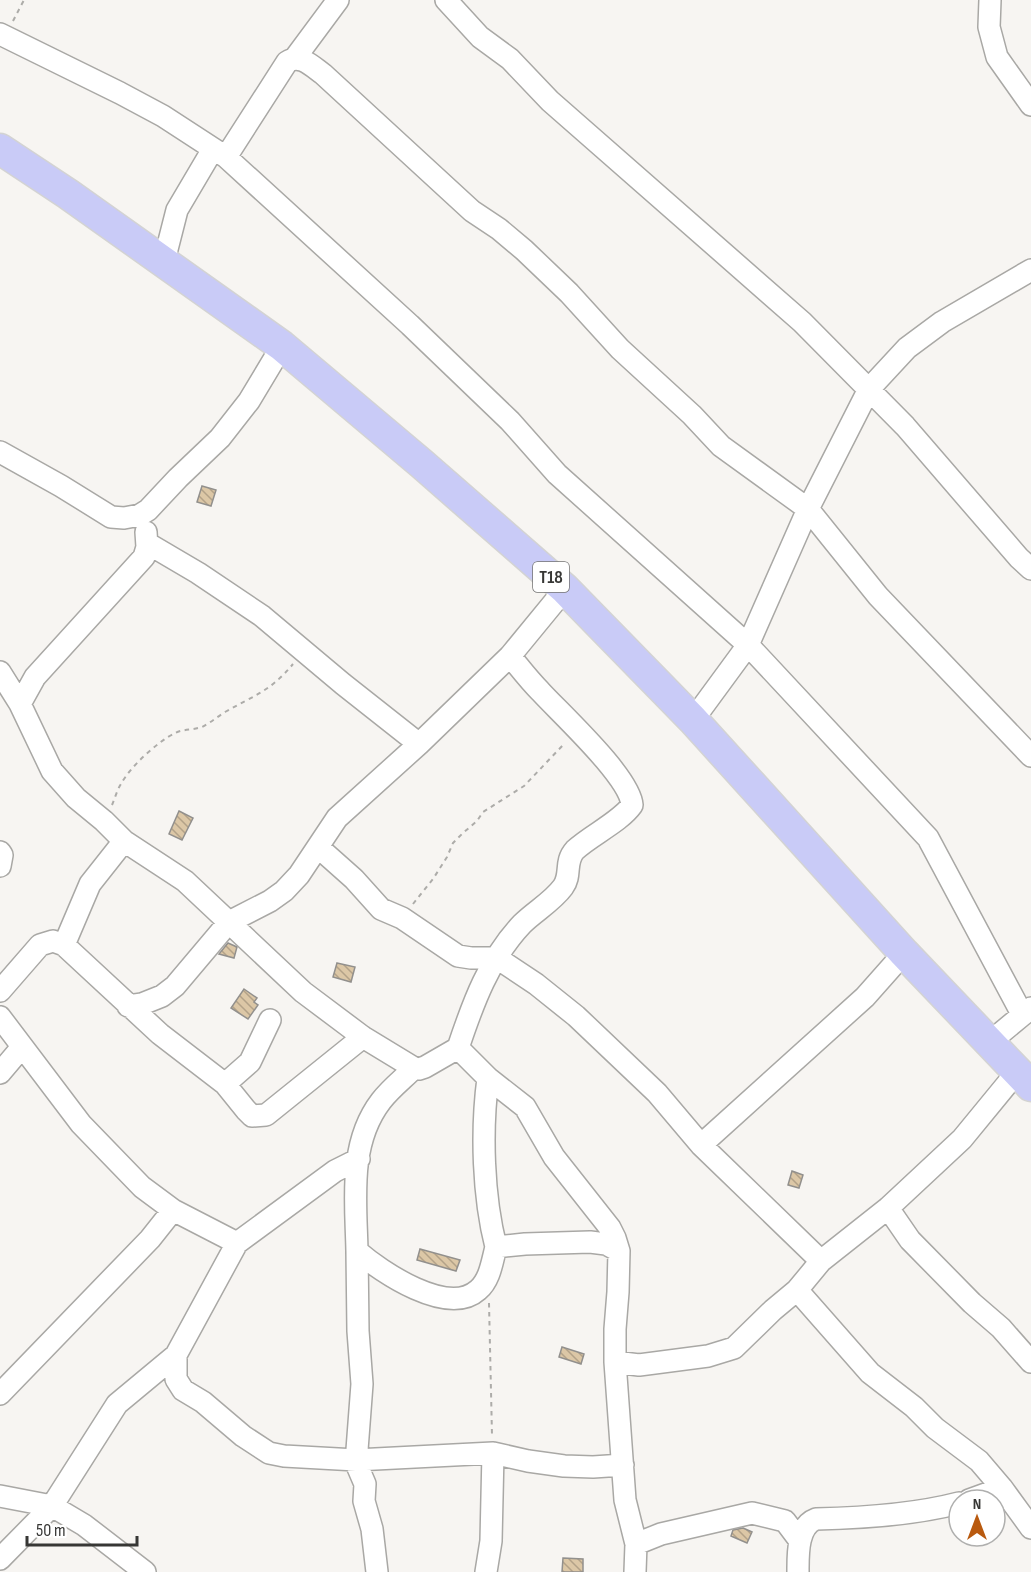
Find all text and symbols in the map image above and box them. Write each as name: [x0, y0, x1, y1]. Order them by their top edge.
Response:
road number: T18: [533, 562, 569, 592]
north arrow: [947, 1488, 1007, 1548]
text: N: [973, 1495, 981, 1514]
scale bar: [27, 1509, 136, 1547]
text: 50 m: [36, 1520, 66, 1541]

